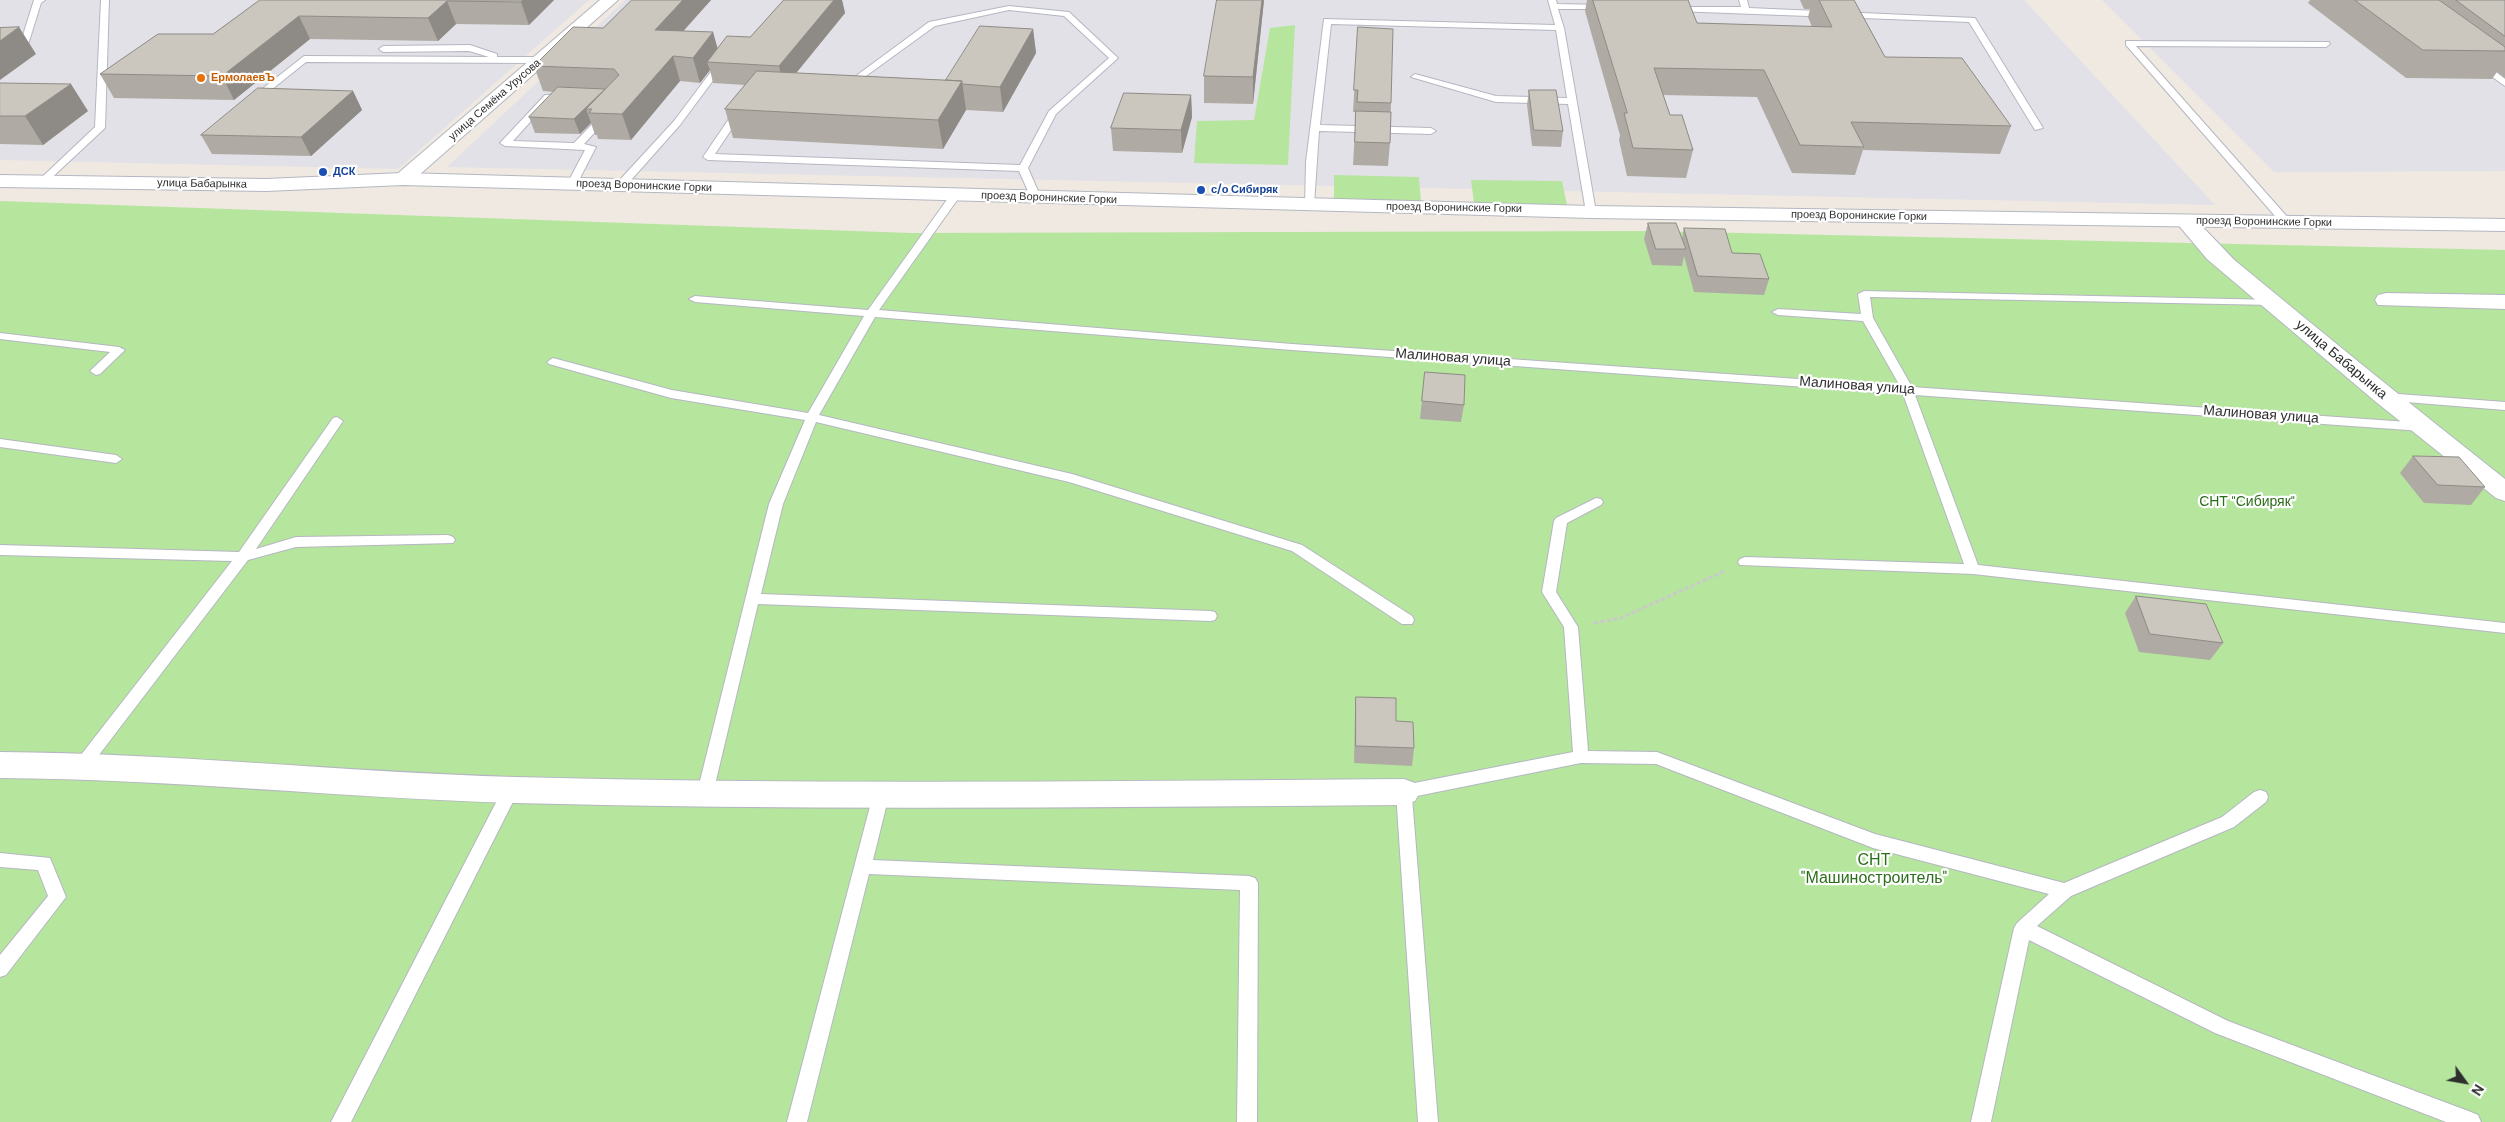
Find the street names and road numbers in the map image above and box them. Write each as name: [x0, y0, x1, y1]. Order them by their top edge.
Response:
street label: улица Семёна Урусова: [446, 56, 544, 144]
street label: улица Бабарынка: [157, 177, 247, 191]
street label: проезд Воронинские Горки: [576, 177, 712, 195]
street label: проезд Воронинские Горки: [981, 189, 1117, 207]
street label: проезд Воронинские Горки: [1386, 200, 1522, 216]
street label: проезд Воронинские Горки: [1791, 208, 1927, 224]
street label: проезд Воронинские Горки: [2196, 214, 2332, 230]
street label: улица Бабарынка: [2292, 317, 2390, 403]
street label: Малиновая улица: [1395, 346, 1511, 370]
street label: Малиновая улица: [1799, 374, 1915, 398]
street label: Малиновая улица: [2203, 403, 2319, 427]

